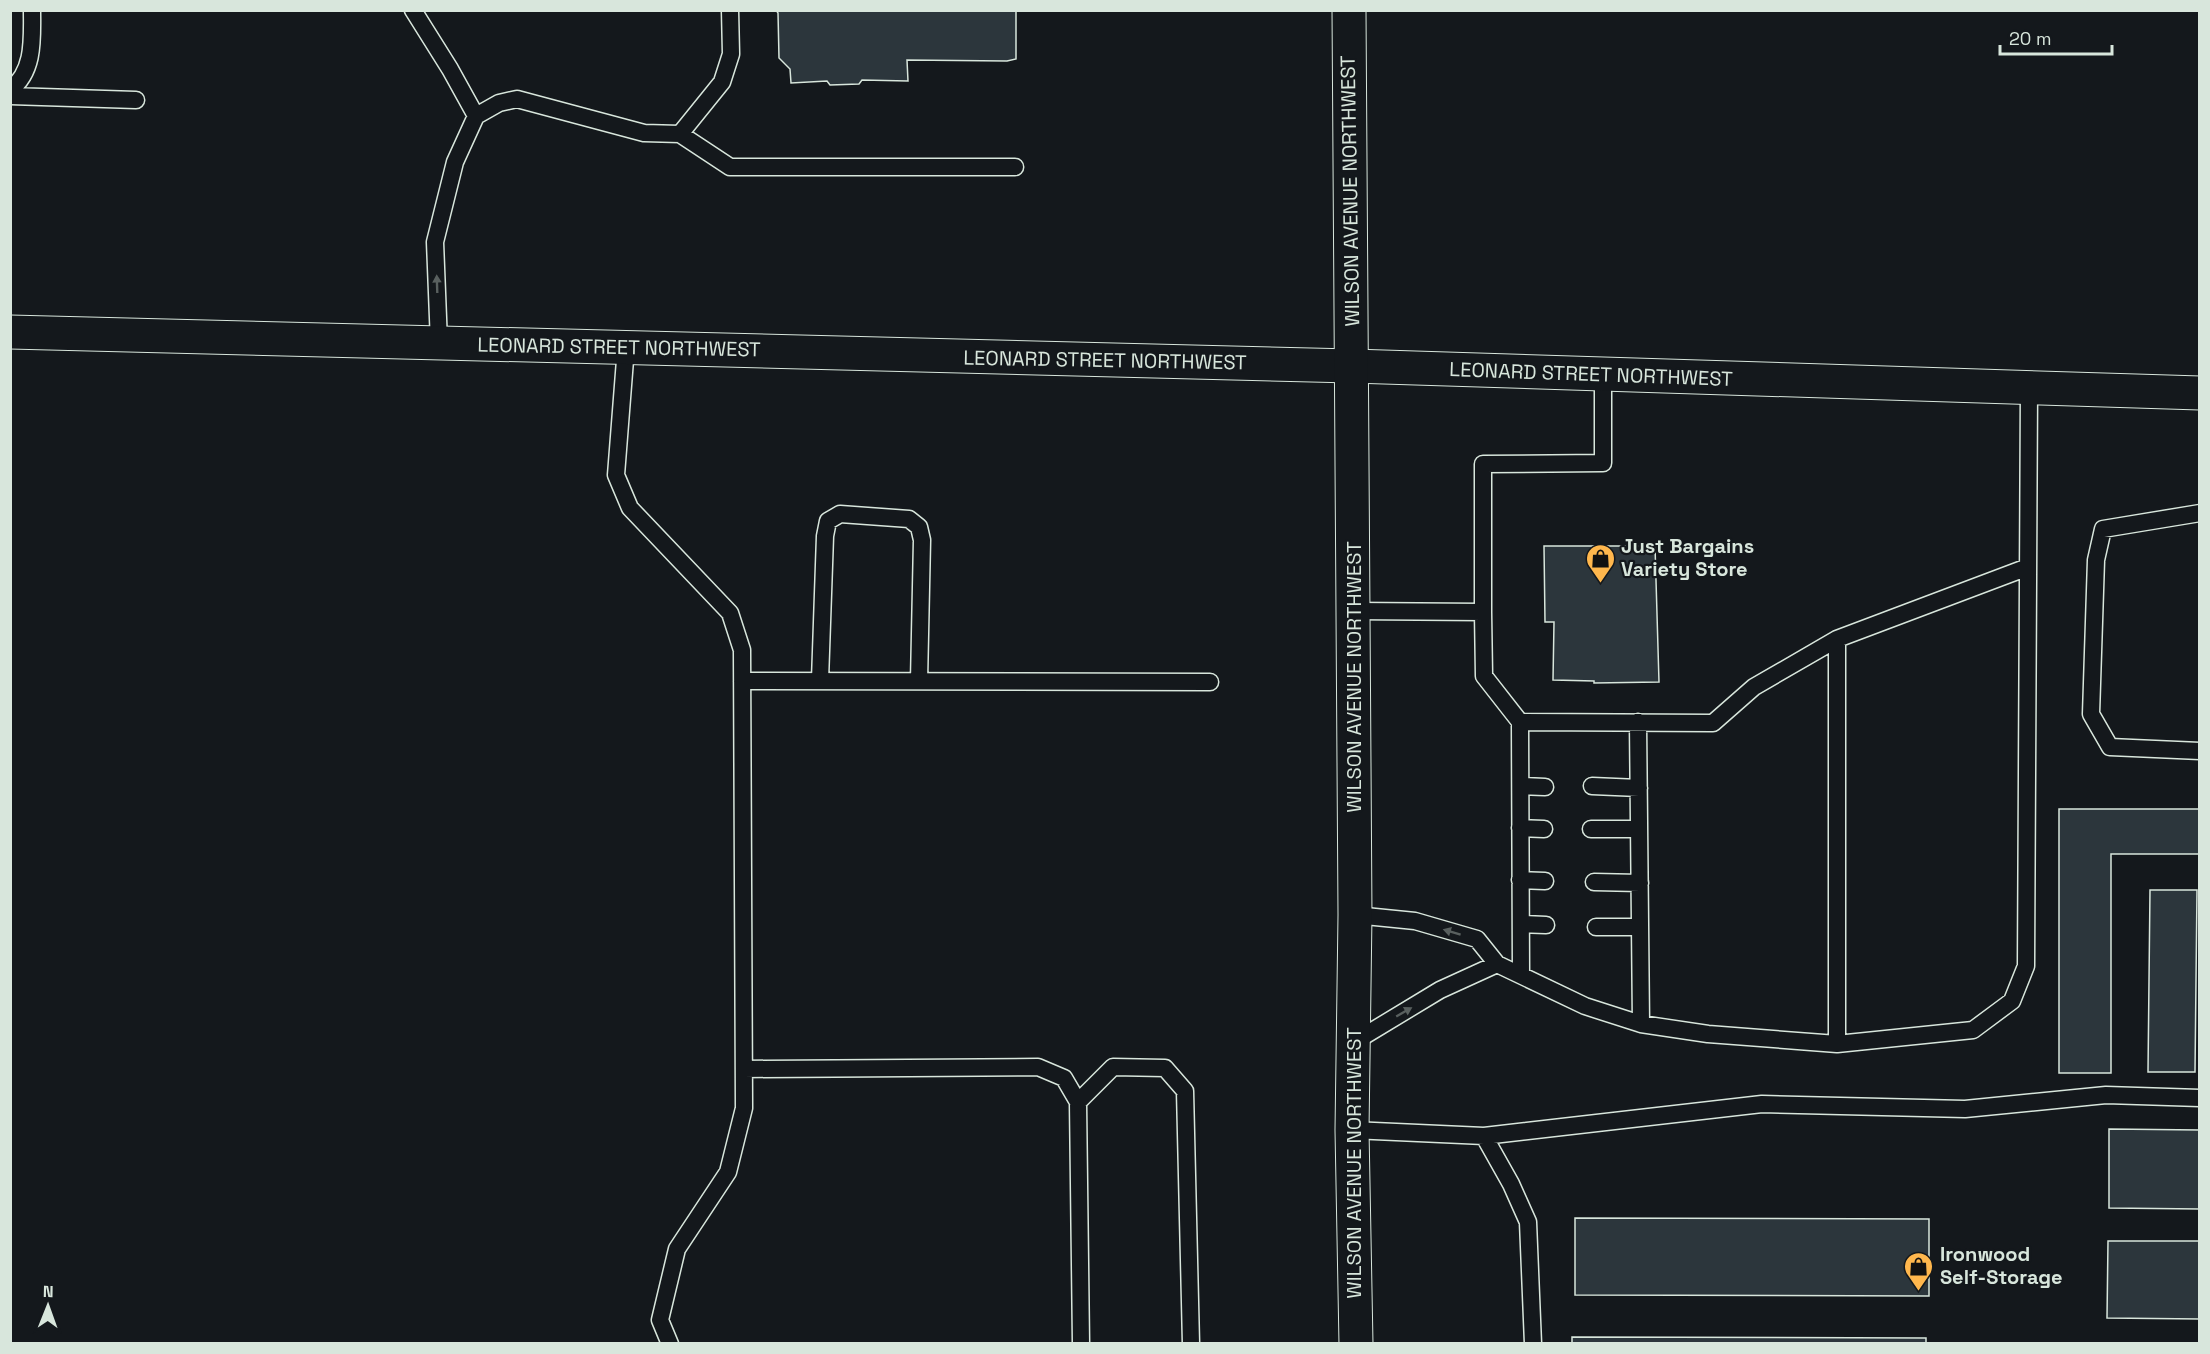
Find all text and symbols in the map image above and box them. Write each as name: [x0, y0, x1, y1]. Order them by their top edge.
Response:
scale bar: [2000, 18, 2112, 56]
text: 20 m: [2009, 27, 2052, 50]
street label: WILSON AVENUE NORTHWEST: [1335, 55, 1365, 327]
one-way arrow: [432, 275, 442, 294]
street label: LEONARD STREET NORTHWEST: [477, 332, 761, 362]
street label: LEONARD STREET NORTHWEST: [963, 345, 1247, 375]
street label: LEONARD STREET NORTHWEST: [1449, 356, 1733, 392]
place label: Just Bargains Variety Store: [1621, 533, 1754, 582]
street label: WILSON AVENUE NORTHWEST: [1341, 541, 1367, 813]
shop icon: Just Bargains Variety Store: [1584, 542, 1616, 584]
one-way arrow: [1443, 927, 1461, 936]
one-way arrow: [1396, 1007, 1412, 1018]
street label: WILSON AVENUE NORTHWEST: [1341, 1027, 1367, 1299]
place label: Ironwood Self-Storage: [1940, 1241, 2063, 1290]
shop icon: Ironwood Self-Storage: [1903, 1250, 1935, 1292]
north arrow: [18, 1276, 78, 1336]
text: N: [43, 1281, 54, 1302]

